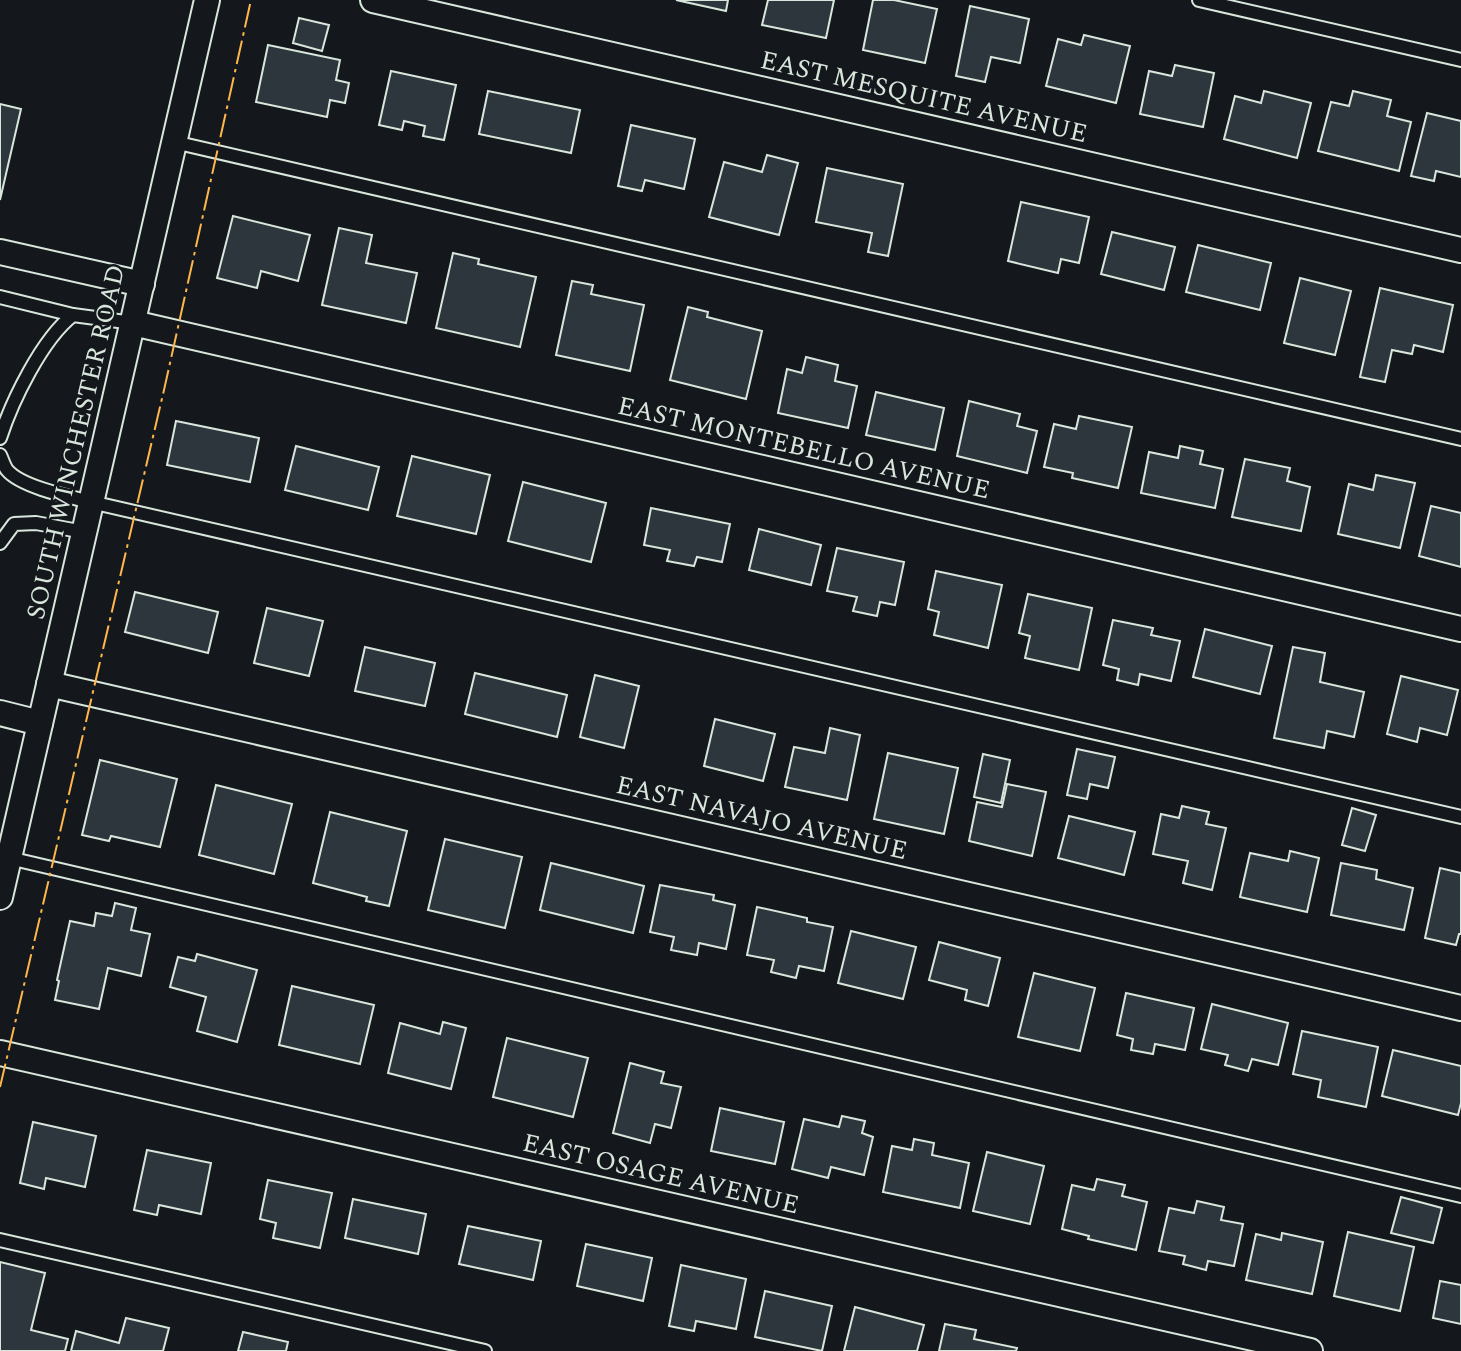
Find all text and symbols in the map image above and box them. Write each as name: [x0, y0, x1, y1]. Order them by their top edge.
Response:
street label: EAST MESQUITE AVENUE: [756, 40, 1091, 154]
street label: SOUTH WINCHESTER ROAD: [16, 261, 136, 624]
street label: EAST MONTEBELLO AVENUE: [613, 386, 994, 510]
street label: EAST NAVAJO AVENUE: [612, 765, 911, 871]
street label: EAST OSAGE AVENUE: [518, 1123, 803, 1225]

